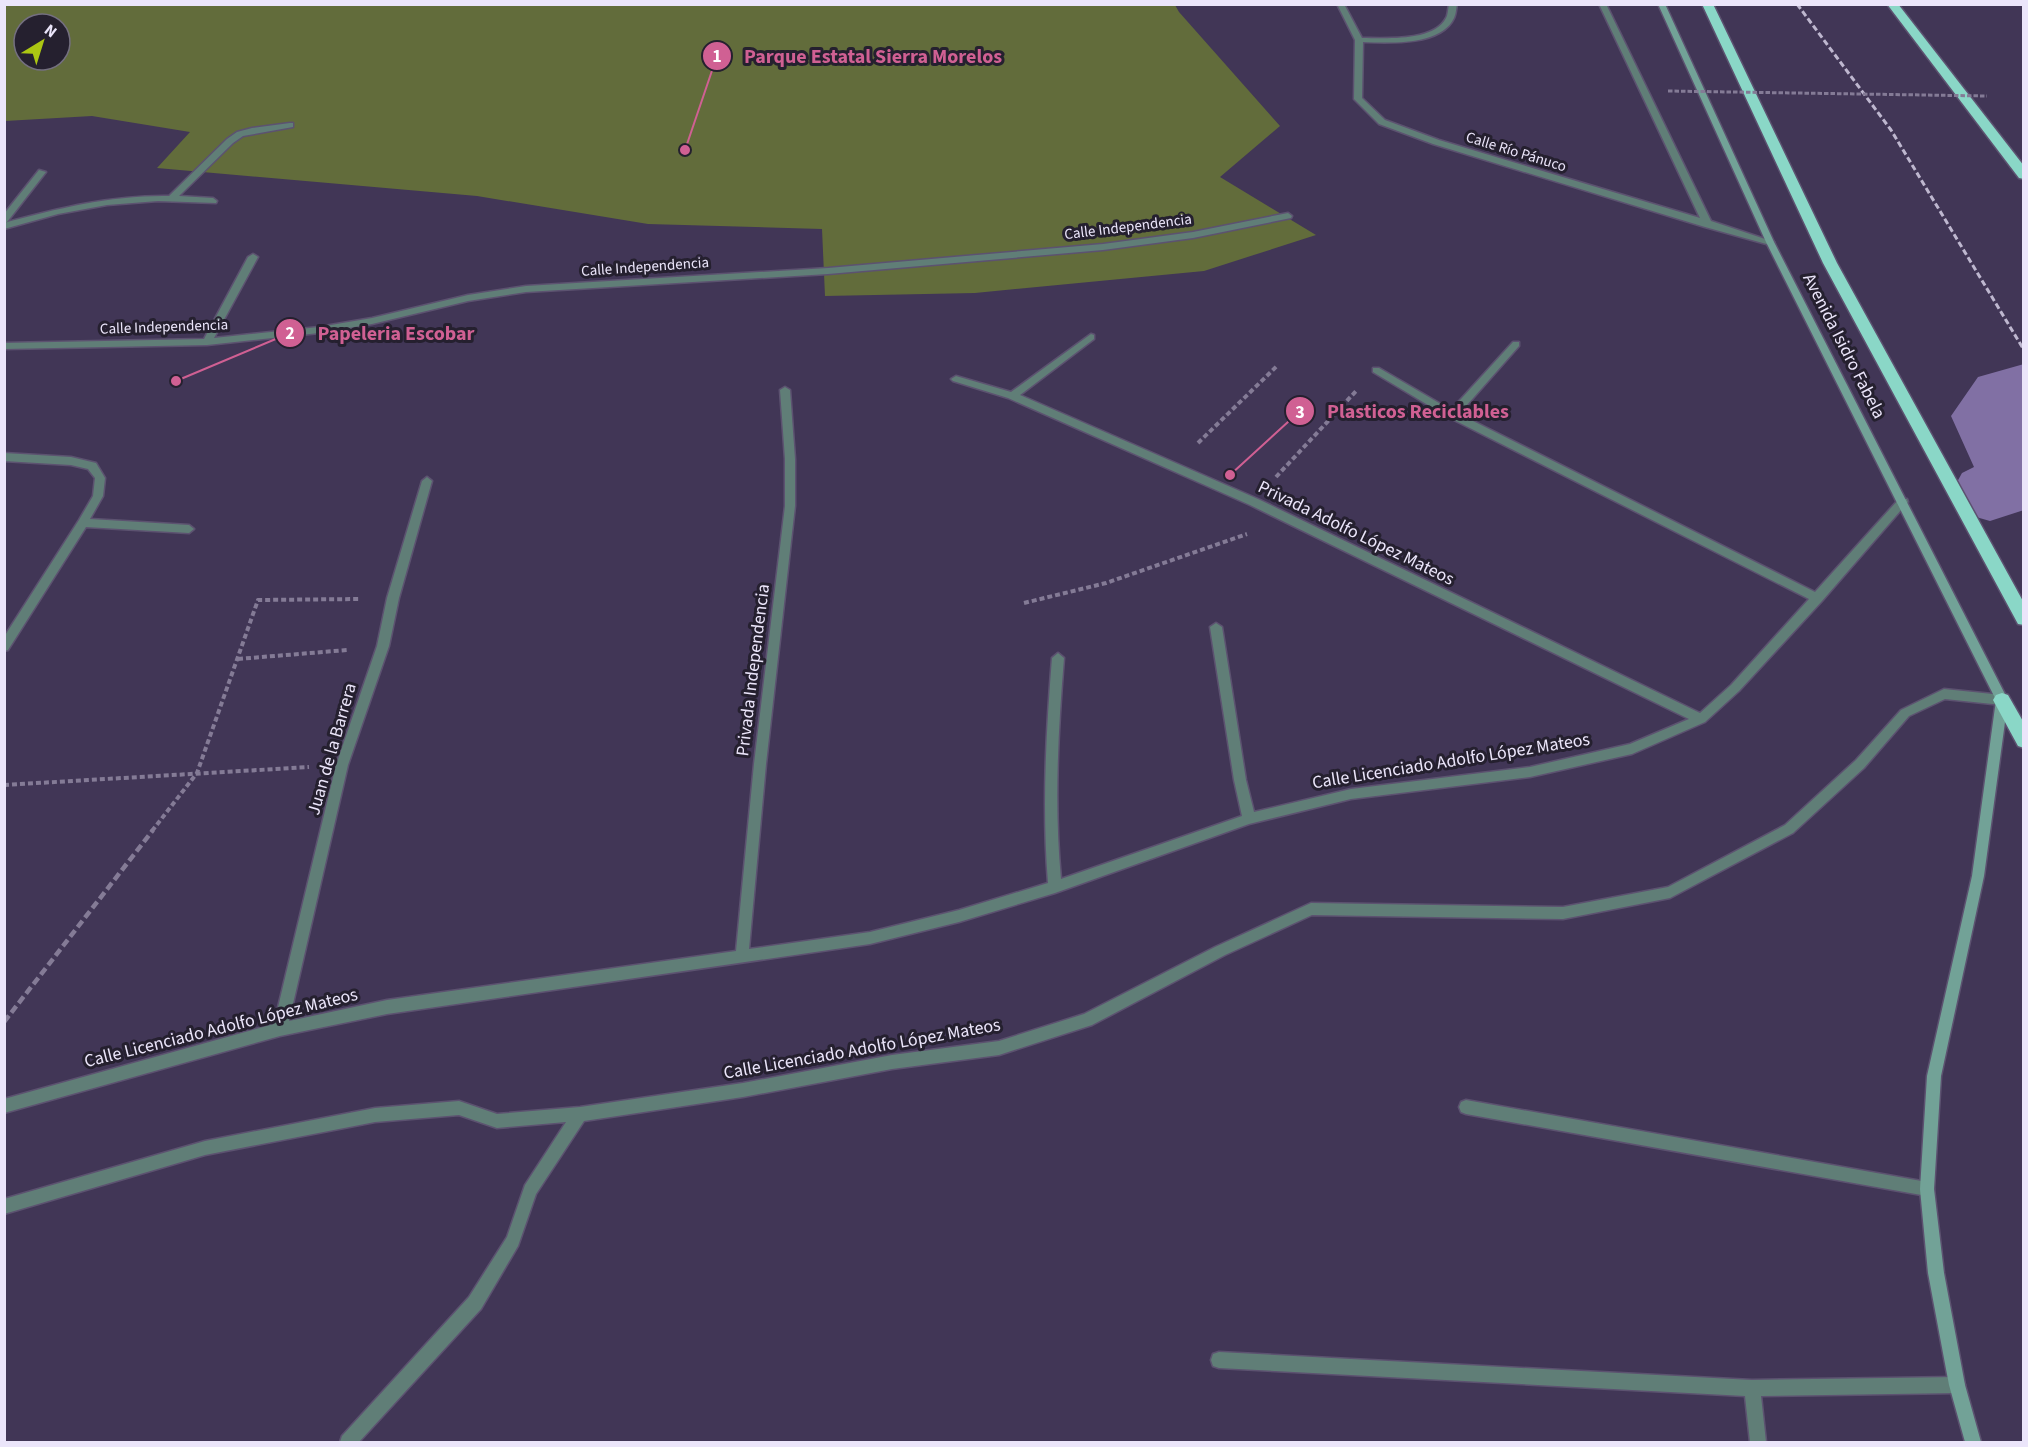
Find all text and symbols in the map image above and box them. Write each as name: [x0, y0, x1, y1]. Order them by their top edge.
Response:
north arrow: [12, 12, 72, 72]
text: N: [40, 19, 62, 43]
callout: Parque Estatal Sierra Morelos: [702, 37, 1014, 75]
text: Parque Estatal Sierra Morelos: [744, 43, 1002, 71]
text: 1: [712, 44, 722, 69]
street label: Calle Río Pánuco: [1463, 127, 1569, 177]
street label: Calle Independencia: [1063, 209, 1193, 245]
street label: Calle Independencia: [580, 252, 710, 282]
street label: Avenida Isidro Fabela: [1797, 269, 1891, 423]
street label: Calle Independencia: [100, 314, 228, 340]
callout: Papeleria Escobar: [275, 314, 486, 352]
text: Papeleria Escobar: [317, 320, 475, 348]
text: 2: [285, 321, 295, 346]
callout: Plasticos Reciclables: [1285, 392, 1521, 430]
text: Plasticos Reciclables: [1327, 398, 1509, 426]
text: 3: [1295, 400, 1305, 425]
street label: Privada Adolfo López Mateos: [1254, 475, 1458, 591]
street label: Privada Independencia: [730, 582, 776, 758]
street label: Juan de la Barrera: [301, 680, 363, 818]
street label: Calle Licenciado Adolfo López Mateos: [1310, 727, 1592, 795]
street label: Calle Licenciado Adolfo López Mateos: [82, 982, 360, 1074]
street label: Calle Licenciado Adolfo López Mateos: [722, 1012, 1002, 1086]

